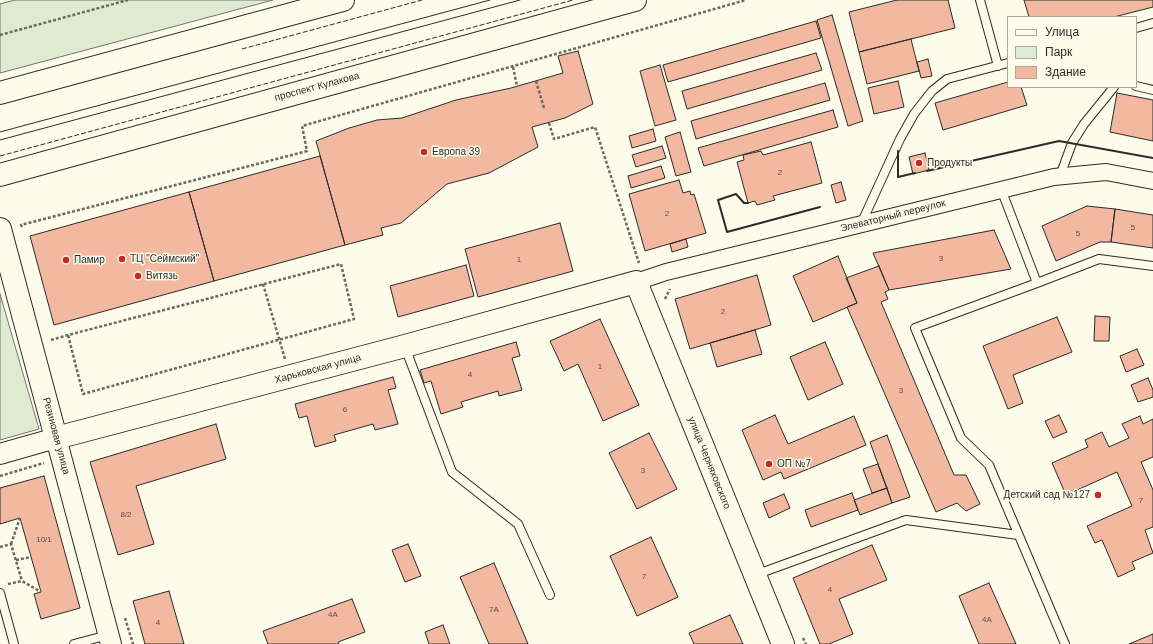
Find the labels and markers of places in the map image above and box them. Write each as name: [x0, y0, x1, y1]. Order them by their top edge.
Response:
place label: Европа 39: [432, 146, 480, 158]
marker: Европа 39: [419, 147, 429, 157]
place label: Продукты: [927, 157, 972, 169]
marker: Продукты: [914, 158, 924, 168]
place label: ТЦ "Сеймский": [130, 253, 199, 265]
place label: Памир: [74, 254, 105, 266]
marker: ТЦ "Сеймский": [117, 254, 127, 264]
marker: Памир: [61, 255, 71, 265]
place label: Витязь: [146, 270, 178, 282]
marker: Витязь: [133, 271, 143, 281]
place label: ОП №7: [777, 458, 811, 470]
marker: ОП №7: [764, 459, 774, 469]
place label: Детский сад №127: [1004, 489, 1090, 501]
marker: Детский сад №127: [1093, 490, 1103, 500]

